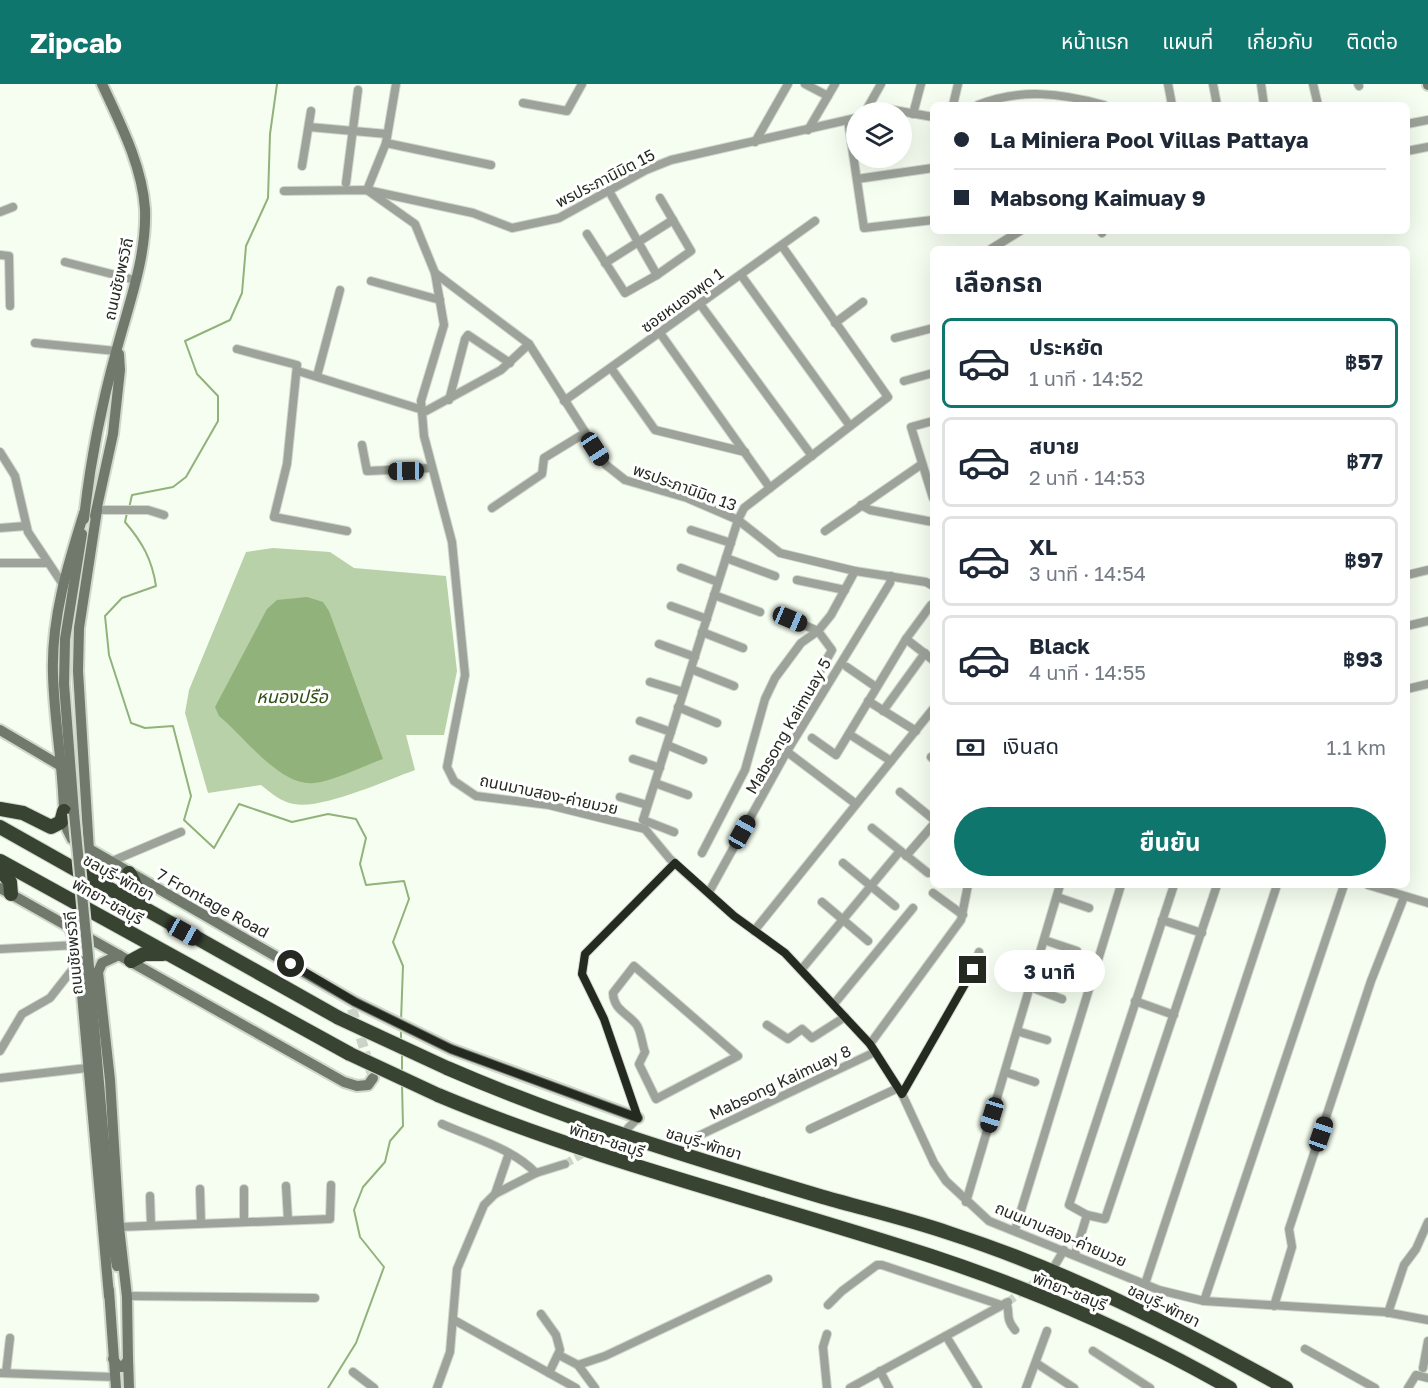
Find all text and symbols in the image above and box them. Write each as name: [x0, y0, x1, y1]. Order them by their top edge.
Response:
text: Zipcab: [30, 26, 122, 59]
text: หน้าแรก: [1061, 28, 1129, 54]
text: แผนที่: [1162, 28, 1213, 54]
text: เกี่ยวกับ: [1246, 28, 1313, 54]
text: ติดต่อ: [1346, 28, 1398, 54]
map controls: [846, 102, 912, 168]
button: layers: [846, 102, 912, 168]
text: La Miniera Pool Villas Pattaya: [990, 126, 1308, 153]
street label: พรประภานิมิต 15: [552, 144, 658, 212]
text: Mabsong Kaimuay 9: [990, 184, 1206, 211]
street label: ถนนชัยพรวิถี: [99, 236, 137, 322]
street label: ซอยหนองพุด 1: [637, 263, 727, 337]
text: เลือกรถ: [954, 266, 1043, 298]
text: ประหยัด: [1029, 333, 1104, 360]
icon: car: [957, 336, 1011, 390]
text: ฿57: [1345, 348, 1383, 375]
text: 1 นาที · 14:52: [1029, 366, 1143, 390]
car: [578, 429, 612, 469]
text: สบาย: [1029, 432, 1079, 459]
icon: car: [957, 435, 1011, 489]
text: ฿77: [1346, 447, 1383, 474]
street label: พรประภานิมิต 13: [630, 459, 740, 515]
car: [388, 462, 424, 480]
text: 2 นาที · 14:53: [1029, 465, 1145, 489]
text: XL: [1029, 533, 1057, 560]
icon: car: [957, 534, 1011, 588]
text: ฿97: [1344, 546, 1383, 573]
text: 3 นาที · 14:54: [1029, 561, 1146, 585]
car: [770, 604, 810, 634]
text: Black: [1029, 632, 1090, 659]
icon: car: [957, 633, 1011, 687]
text: ฿93: [1343, 645, 1383, 672]
street label: Mabsong Kaimuay 5: [741, 655, 835, 797]
text: 4 นาที · 14:55: [1029, 660, 1146, 684]
water label: หนองปรือ: [256, 685, 328, 707]
icon: cash: [954, 731, 987, 764]
text: เงินสด: [1002, 732, 1059, 759]
text: 1.1 km: [1327, 735, 1386, 759]
street label: ถนนมาบสอง-ค่ายมวย: [478, 770, 620, 818]
button: ยืนยัน: [954, 807, 1386, 876]
car: [725, 812, 759, 852]
street label: ชลบุรี-พัทยา: [80, 849, 158, 905]
street label: 7 Frontage Road: [153, 864, 273, 942]
street label: พัทยา-ชลบุรี: [69, 873, 147, 929]
street label: ถนนชัยพรวิถี: [59, 910, 87, 996]
car: [164, 915, 204, 949]
callout: 3 นาที: [994, 949, 1105, 991]
route start: [277, 950, 304, 977]
route end: [959, 956, 986, 983]
text: 3 นาที: [1024, 959, 1075, 983]
street label: Mabsong Kaimuay 8: [706, 1040, 854, 1124]
car: [978, 1095, 1006, 1135]
car: [1307, 1114, 1335, 1154]
street label: พัทยา-ชลบุรี: [567, 1118, 648, 1162]
street label: ชลบุรี-พัทยา: [664, 1122, 744, 1164]
street label: ถนนมาบสอง-ค่ายมวย: [992, 1197, 1130, 1271]
street label: พัทยา-ชลบุรี: [1030, 1267, 1110, 1315]
street label: ชลบุรี-พัทยา: [1124, 1279, 1204, 1331]

